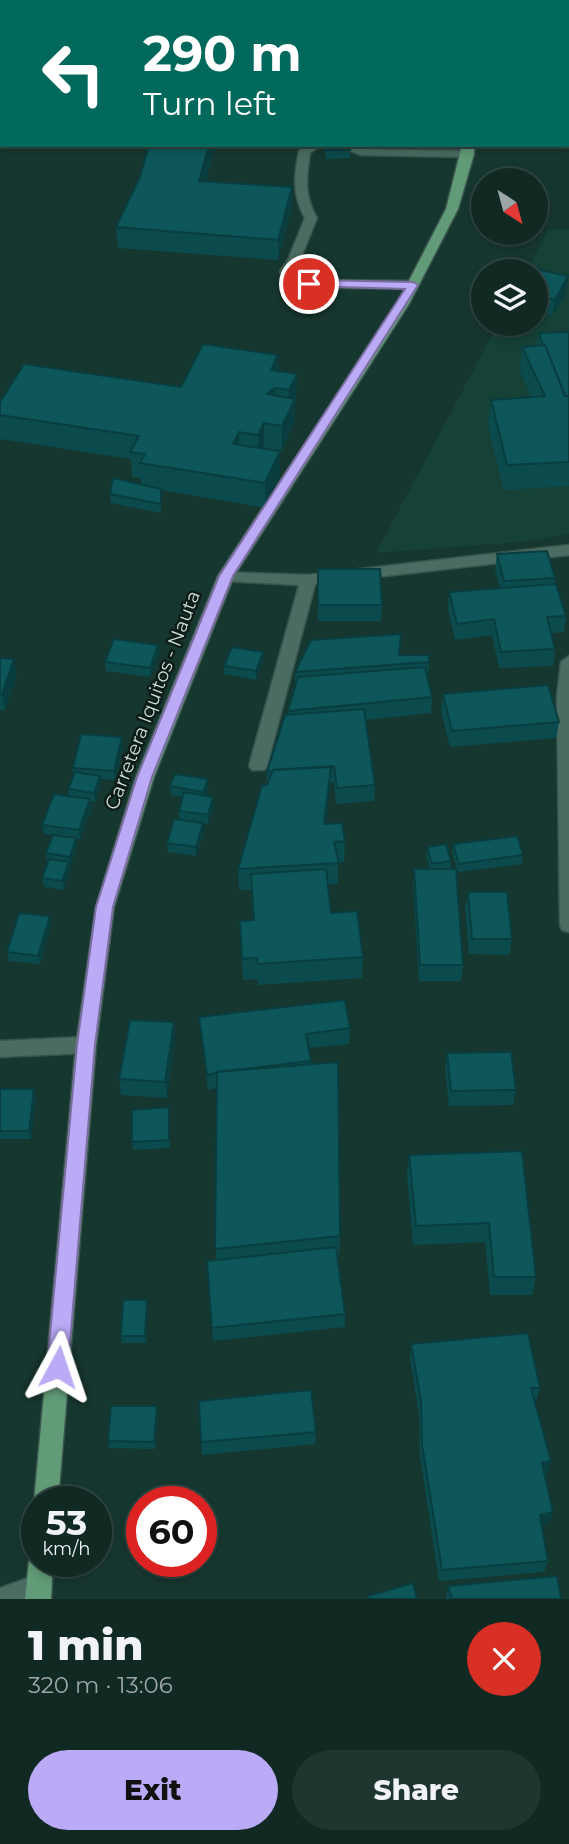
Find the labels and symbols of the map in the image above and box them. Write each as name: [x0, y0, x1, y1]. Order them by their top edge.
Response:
north arrow: [471, 168, 548, 245]
pin: [279, 254, 339, 314]
street label: Carretera Iquitos - Nauta: [100, 587, 205, 813]
position arrow: [21, 1330, 95, 1404]
speed limit sign: 60: [126, 1486, 217, 1577]

